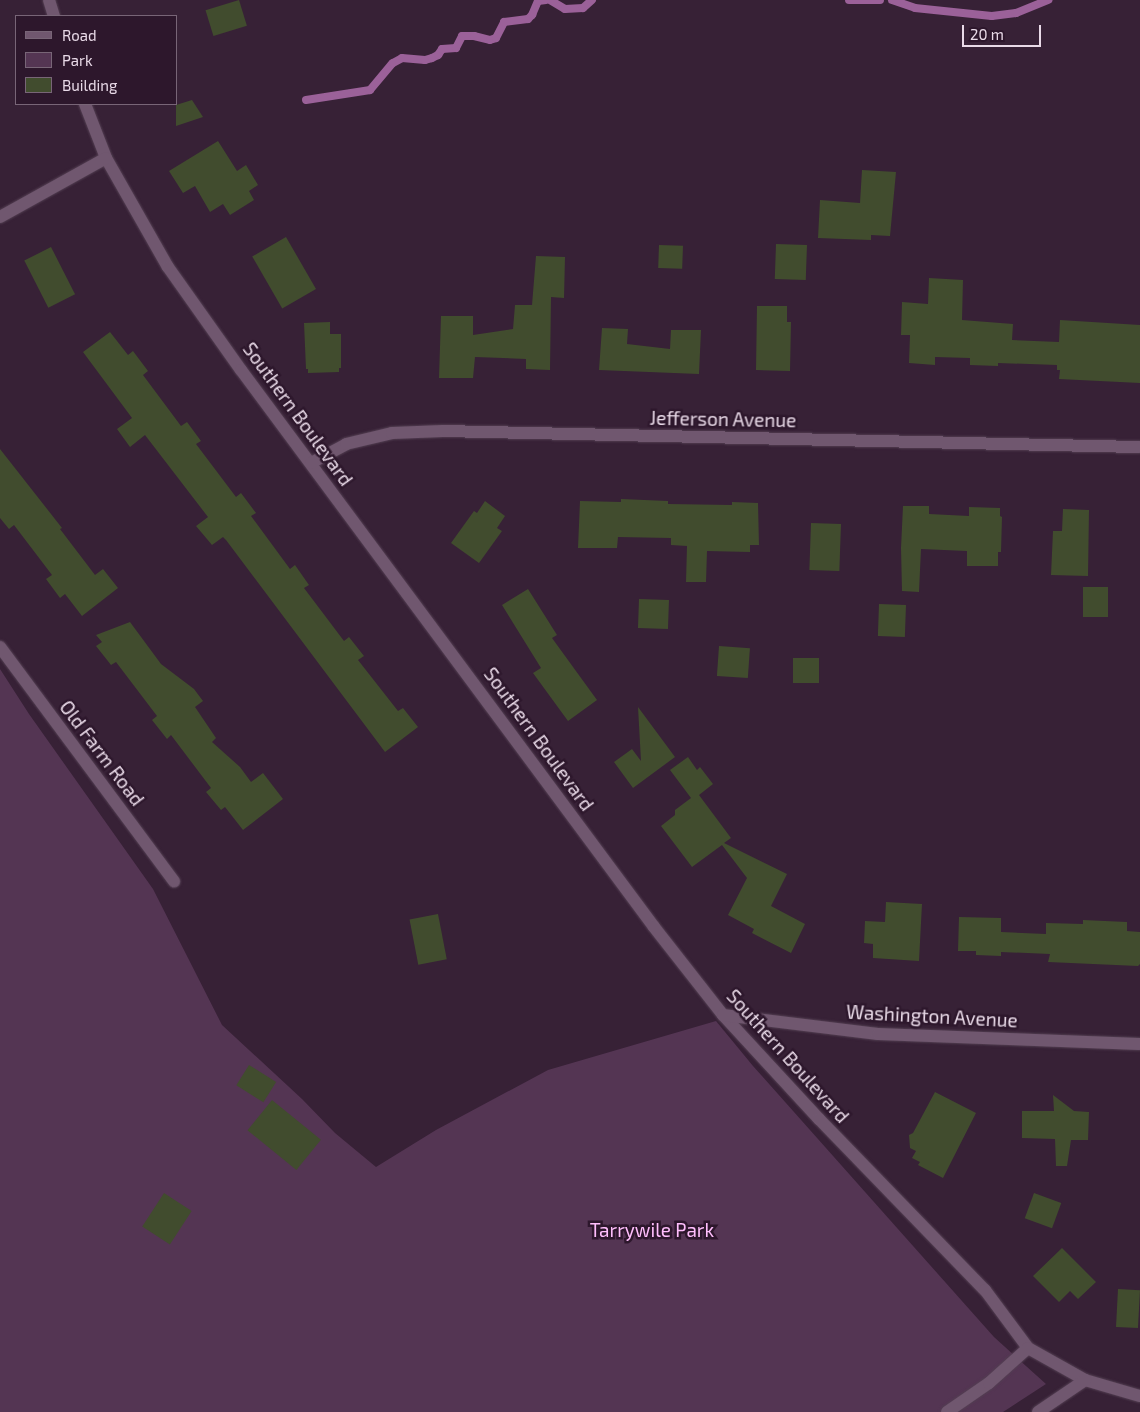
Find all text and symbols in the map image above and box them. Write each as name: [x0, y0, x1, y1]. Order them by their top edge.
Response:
legend: [15, 15, 178, 105]
scale bar: [965, 15, 1044, 47]
text: 20 m: [970, 25, 1004, 43]
text: Road: [62, 26, 97, 44]
text: Park: [62, 51, 93, 69]
text: Building: [62, 76, 117, 94]
street label: Southern Boulevard: [238, 338, 358, 490]
street label: Jefferson Avenue: [649, 406, 797, 432]
street label: Southern Boulevard: [479, 663, 599, 815]
street label: Old Farm Road: [55, 696, 149, 810]
street label: Southern Boulevard: [722, 985, 854, 1127]
street label: Washington Avenue: [845, 1000, 1019, 1032]
park label: Tarrywile Park: [590, 1219, 714, 1241]

